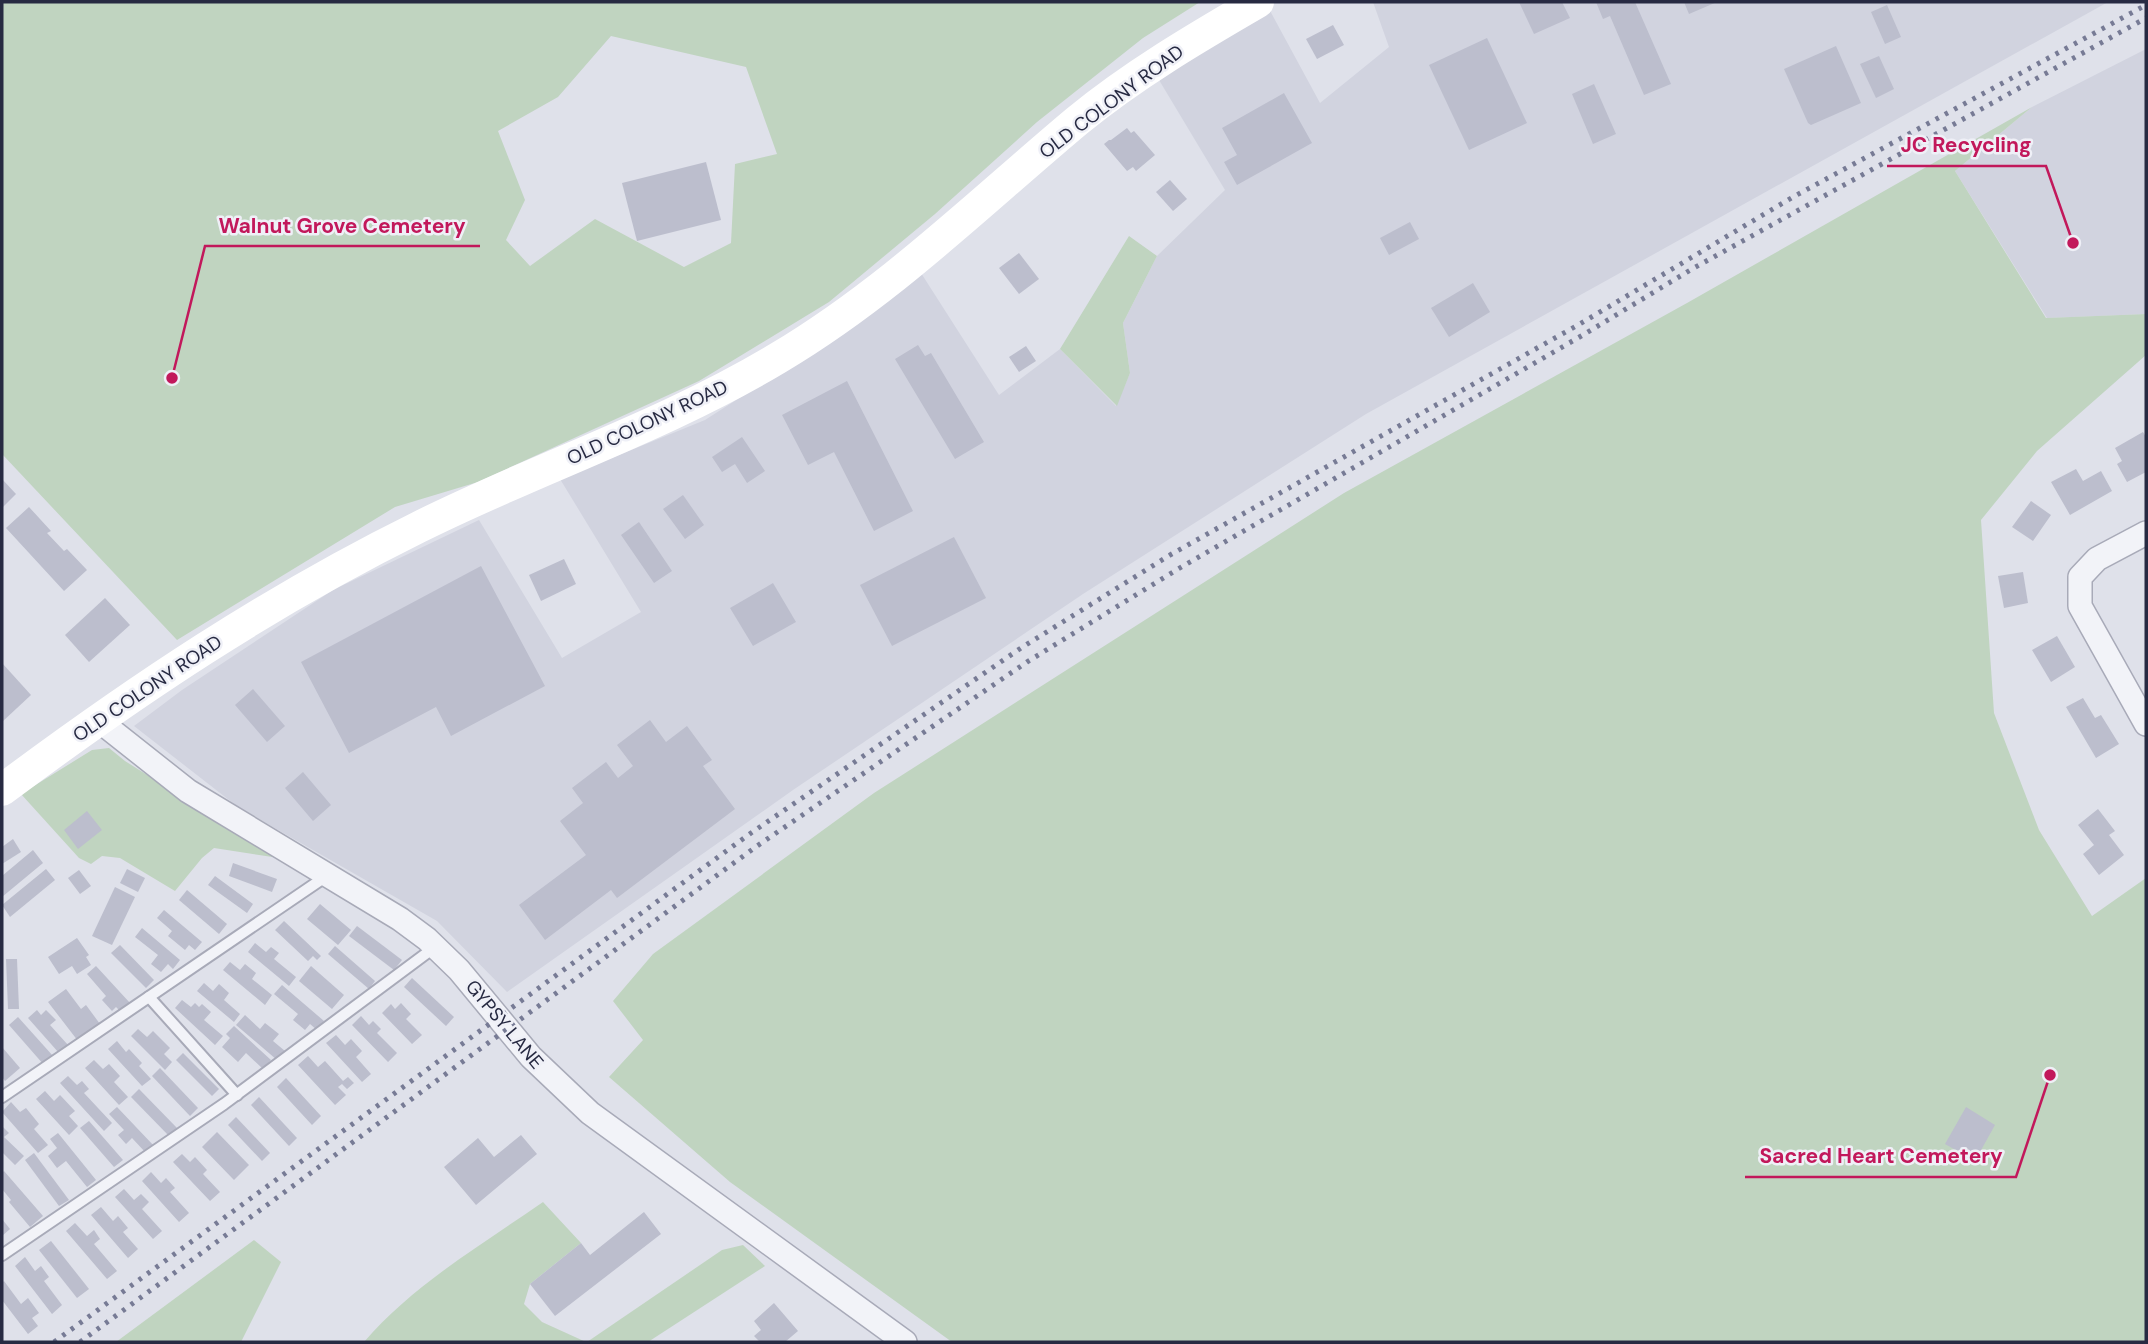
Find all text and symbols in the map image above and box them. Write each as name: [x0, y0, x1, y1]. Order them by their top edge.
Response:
street label: OLD COLONY ROAD: [1034, 39, 1189, 164]
callout: JC Recycling: [1887, 124, 2046, 166]
text: JC Recycling: [1900, 131, 2032, 159]
callout: Walnut Grove Cemetery: [205, 204, 480, 246]
text: Walnut Grove Cemetery: [218, 212, 466, 240]
street label: OLD COLONY ROAD: [563, 374, 732, 471]
street label: OLD COLONY ROAD: [68, 629, 227, 748]
street label: GYPSY LANE: [460, 975, 549, 1074]
callout: Sacred Heart Cemetery: [1745, 1135, 2016, 1177]
text: Sacred Heart Cemetery: [1759, 1142, 2003, 1170]

